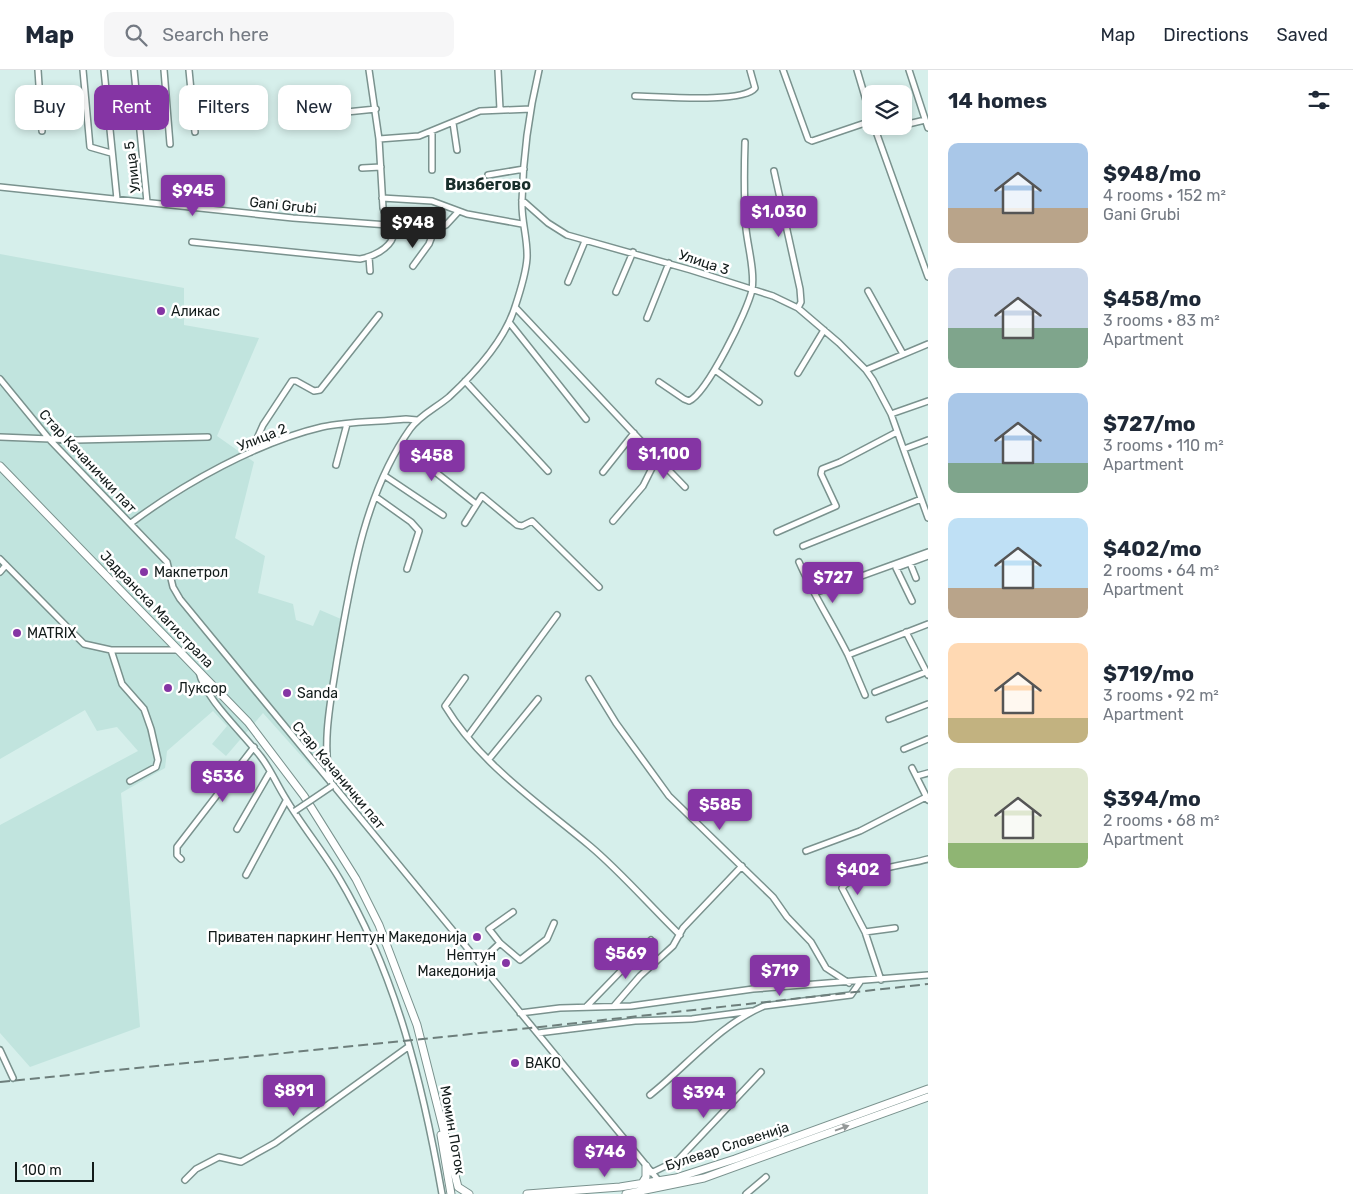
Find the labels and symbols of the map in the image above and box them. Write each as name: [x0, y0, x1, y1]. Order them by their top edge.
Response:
street label: Улица 5: [121, 140, 144, 194]
pin: $945: [163, 174, 223, 217]
district label: Визбегово: [445, 175, 531, 194]
street label: Gani Grubi: [248, 194, 317, 217]
pin: $1,030: [738, 196, 820, 238]
pin: $948: [383, 206, 443, 249]
street label: Улица 3: [676, 246, 731, 279]
place label: Аликас: [171, 303, 220, 320]
marker: Аликас: [155, 305, 167, 317]
street label: Стар Качанички пат: [35, 406, 140, 517]
street label: Улица 2: [235, 420, 289, 455]
pin: $1,100: [623, 438, 705, 480]
pin: $458: [402, 440, 462, 482]
street label: Јадранска Магистрала: [96, 547, 217, 671]
pin: $727: [803, 562, 863, 604]
place label: Макпетрол: [154, 564, 228, 581]
marker: Макпетрол: [138, 566, 150, 578]
place label: MATRIX: [27, 625, 77, 642]
marker: MATRIX: [11, 627, 23, 639]
place label: Луксор: [178, 680, 227, 697]
marker: Луксор: [162, 682, 174, 694]
place label: Sanda: [297, 685, 338, 702]
marker: Sanda: [281, 687, 293, 699]
street label: Стар Качанички пат: [289, 718, 389, 833]
pin: $536: [193, 760, 253, 803]
pin: $585: [690, 788, 750, 831]
pin: $402: [828, 854, 888, 896]
place label: Приватен паркинг Нептун Македонија: [208, 929, 467, 946]
marker: Приватен паркинг Нептун Македонија: [471, 931, 483, 943]
pin: $569: [596, 938, 656, 980]
place label: Нептун Македонија: [417, 947, 496, 980]
pin: $719: [750, 954, 810, 997]
marker: Нептун Македонија: [500, 957, 512, 969]
place label: BAKO: [525, 1055, 561, 1072]
marker: BAKO: [509, 1057, 521, 1069]
pin: $891: [264, 1074, 324, 1117]
pin: $394: [674, 1076, 734, 1119]
street label: Момин Поток: [436, 1084, 469, 1176]
street label: Булевар Словенија: [663, 1118, 791, 1174]
one-way arrow: [835, 1124, 850, 1132]
pin: $746: [575, 1136, 635, 1178]
scale bar: [15, 1159, 94, 1182]

